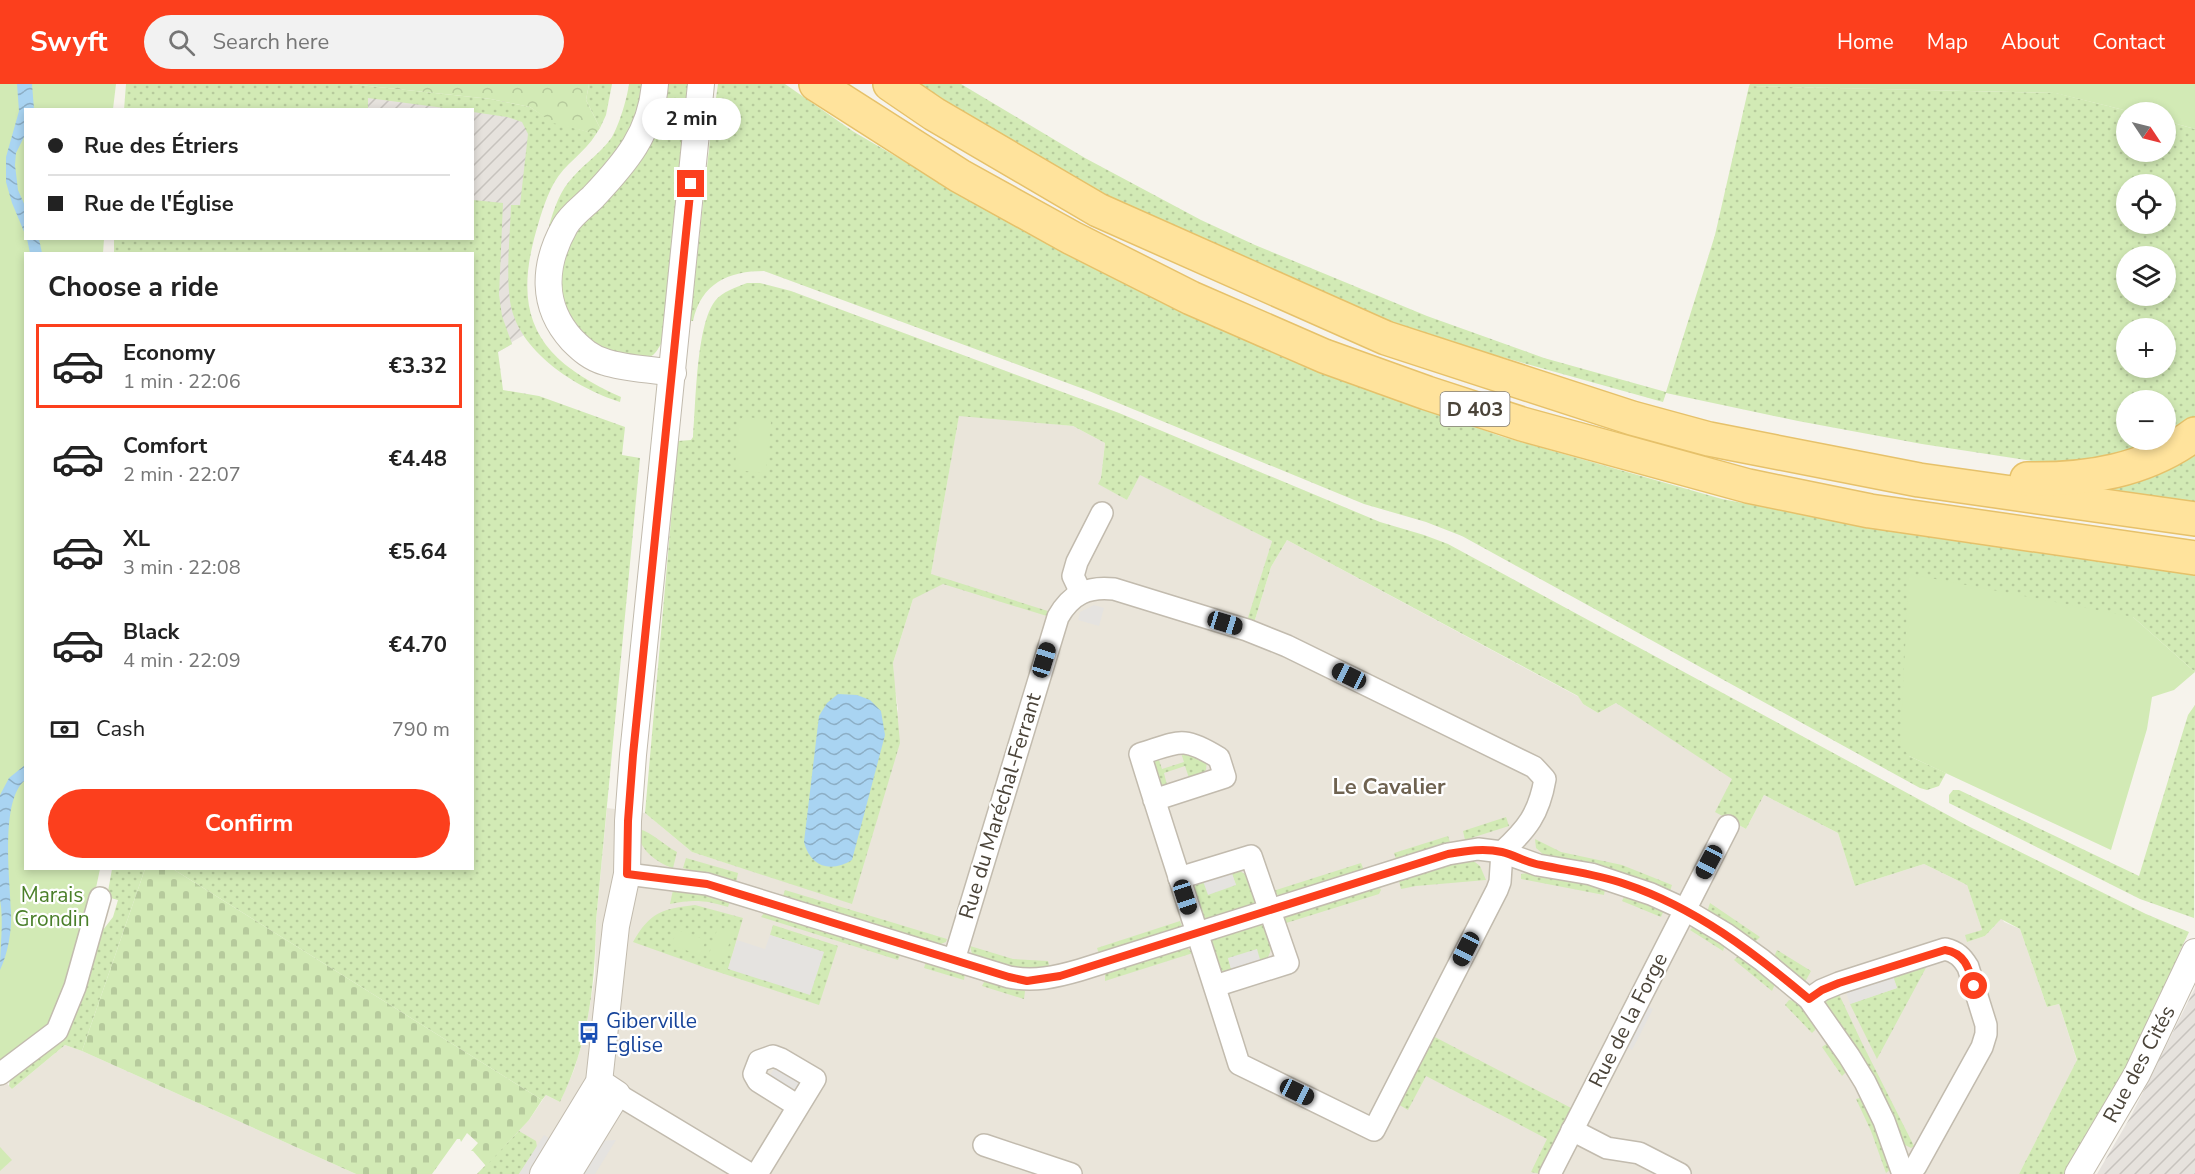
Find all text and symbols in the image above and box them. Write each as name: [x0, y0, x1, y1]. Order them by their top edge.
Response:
search box: [144, 15, 564, 69]
text: Swyft: [30, 23, 108, 61]
icon: search: [165, 26, 198, 59]
text: Search here: [213, 27, 329, 57]
text: Home: [1837, 28, 1894, 56]
text: Map: [1927, 28, 1968, 56]
text: About: [2001, 28, 2059, 56]
text: Contact: [2092, 28, 2165, 56]
callout: 2 min: [642, 97, 740, 139]
north arrow: [2116, 102, 2176, 162]
map controls: [2116, 102, 2176, 450]
text: 2 min: [666, 105, 717, 132]
text: Rue des Étriers: [84, 131, 238, 161]
route end: [677, 170, 704, 197]
button: locate: [2116, 174, 2176, 234]
text: Rue de l'Église: [84, 189, 234, 219]
button: layers: [2116, 246, 2176, 306]
text: Choose a ride: [48, 269, 219, 306]
button: +: [2116, 318, 2176, 378]
text: Economy: [123, 338, 215, 368]
icon: car: [51, 339, 105, 393]
text: €3.32: [389, 351, 447, 381]
text: 1 min · 22:06: [123, 368, 241, 395]
button: −: [2116, 390, 2176, 450]
road number: D 403: [1440, 392, 1510, 426]
text: Comfort: [123, 431, 207, 461]
icon: car: [51, 432, 105, 486]
text: €4.48: [389, 444, 447, 474]
text: 2 min · 22:07: [123, 461, 241, 488]
text: XL: [123, 524, 150, 554]
icon: car: [51, 525, 105, 579]
text: €5.64: [389, 537, 447, 567]
text: 3 min · 22:08: [123, 554, 241, 581]
car: [1205, 609, 1245, 637]
text: Black: [123, 617, 179, 647]
icon: car: [51, 618, 105, 672]
text: €4.70: [389, 630, 447, 660]
car: [1030, 640, 1058, 680]
text: 4 min · 22:09: [123, 647, 241, 674]
car: [1329, 660, 1369, 692]
street label: Rue du Maréchal-Ferrant: [952, 689, 1048, 922]
icon: cash: [48, 713, 81, 746]
text: Cash: [96, 714, 145, 744]
text: 790 m: [392, 716, 450, 743]
district label: Le Cavalier: [1332, 772, 1446, 802]
button: Confirm: [48, 789, 450, 858]
car: [1693, 842, 1725, 882]
car: [1171, 877, 1199, 917]
park label: Marais Grondin: [14, 881, 90, 933]
car: [1450, 929, 1482, 969]
street label: Rue de la Forge: [1582, 948, 1674, 1092]
route start: [1960, 972, 1987, 999]
street label: Rue des Cités: [2096, 1001, 2182, 1127]
place label: Giberville Eglise: [606, 1007, 697, 1059]
bus stop icon: Giberville Eglise: [577, 1021, 601, 1045]
car: [1277, 1076, 1317, 1108]

